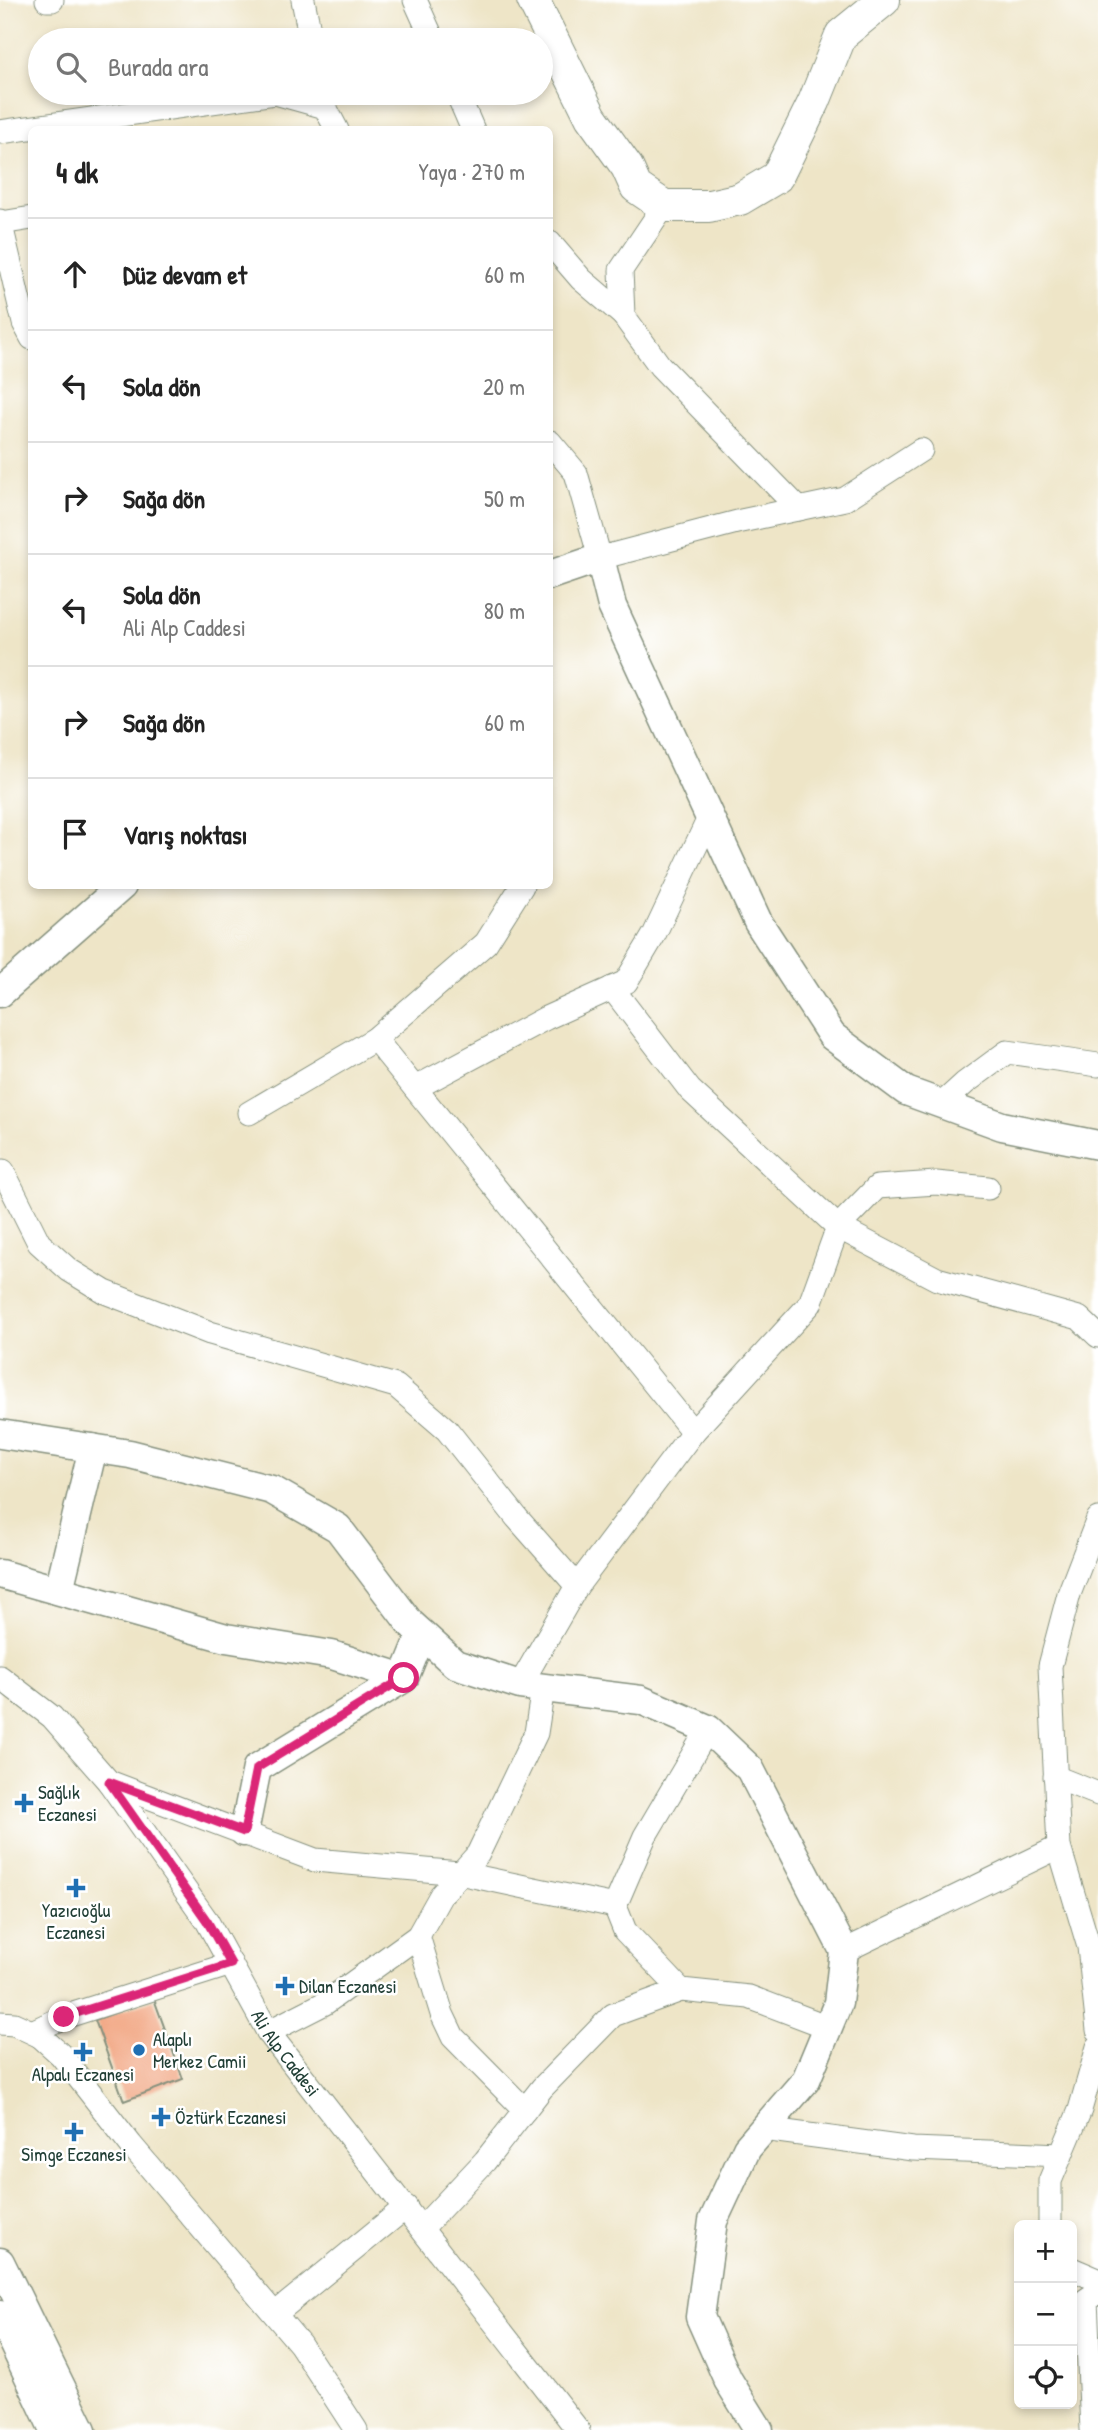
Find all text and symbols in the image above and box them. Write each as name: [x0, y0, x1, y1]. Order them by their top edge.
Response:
search box: [28, 28, 553, 105]
icon: search: [52, 48, 90, 86]
text: Burada ara: [108, 49, 209, 84]
text: 4 dk: [56, 152, 98, 192]
text: Yaya · 270 m: [419, 156, 525, 187]
icon: ahead: [56, 255, 94, 293]
text: Düz devam et: [123, 257, 247, 292]
text: 60 m: [485, 259, 525, 290]
icon: left: [56, 367, 94, 405]
text: Sola dön: [123, 369, 201, 404]
text: 20 m: [483, 371, 525, 402]
icon: right: [56, 479, 94, 517]
text: Sağa dön: [123, 481, 205, 516]
text: 50 m: [484, 483, 525, 514]
text: Sola dön: [123, 577, 201, 612]
icon: left: [56, 591, 94, 629]
text: 80 m: [484, 595, 525, 626]
text: Ali Alp Caddesi: [123, 612, 246, 643]
icon: right: [56, 703, 94, 741]
text: Sağa dön: [123, 705, 205, 740]
text: 60 m: [485, 707, 525, 738]
icon: arrive: [56, 815, 94, 853]
text: Varış noktası: [123, 817, 248, 852]
route start: [388, 1662, 419, 1693]
place label: Sağlık Eczanesi: [38, 1779, 97, 1827]
marker: Sağlık Eczanesi: [16, 1795, 32, 1811]
marker: Yazıcıoğlu Eczanesi: [68, 1880, 84, 1896]
place label: Yazıcıoğlu Eczanesi: [42, 1897, 111, 1945]
place label: Dilan Eczanesi: [299, 1973, 397, 1999]
marker: Dilan Eczanesi: [277, 1978, 293, 1994]
route end: [48, 2001, 79, 2032]
street label: Ali Alp Caddesi: [245, 2005, 326, 2102]
place label: Alaplı Merkez Camii: [153, 2026, 246, 2074]
marker: Alaplı Merkez Camii: [131, 2042, 147, 2058]
marker: Alpalı Eczanesi: [75, 2044, 91, 2060]
place label: Alpalı Eczanesi: [32, 2061, 134, 2087]
place label: Öztürk Eczanesi: [175, 2104, 286, 2130]
marker: Öztürk Eczanesi: [153, 2109, 169, 2125]
marker: Simge Eczanesi: [66, 2124, 82, 2140]
place label: Simge Eczanesi: [21, 2141, 127, 2167]
map controls: [1014, 2220, 1077, 2409]
button: +: [1014, 2220, 1077, 2283]
button: −: [1014, 2283, 1077, 2346]
button: locate: [1014, 2346, 1077, 2409]

